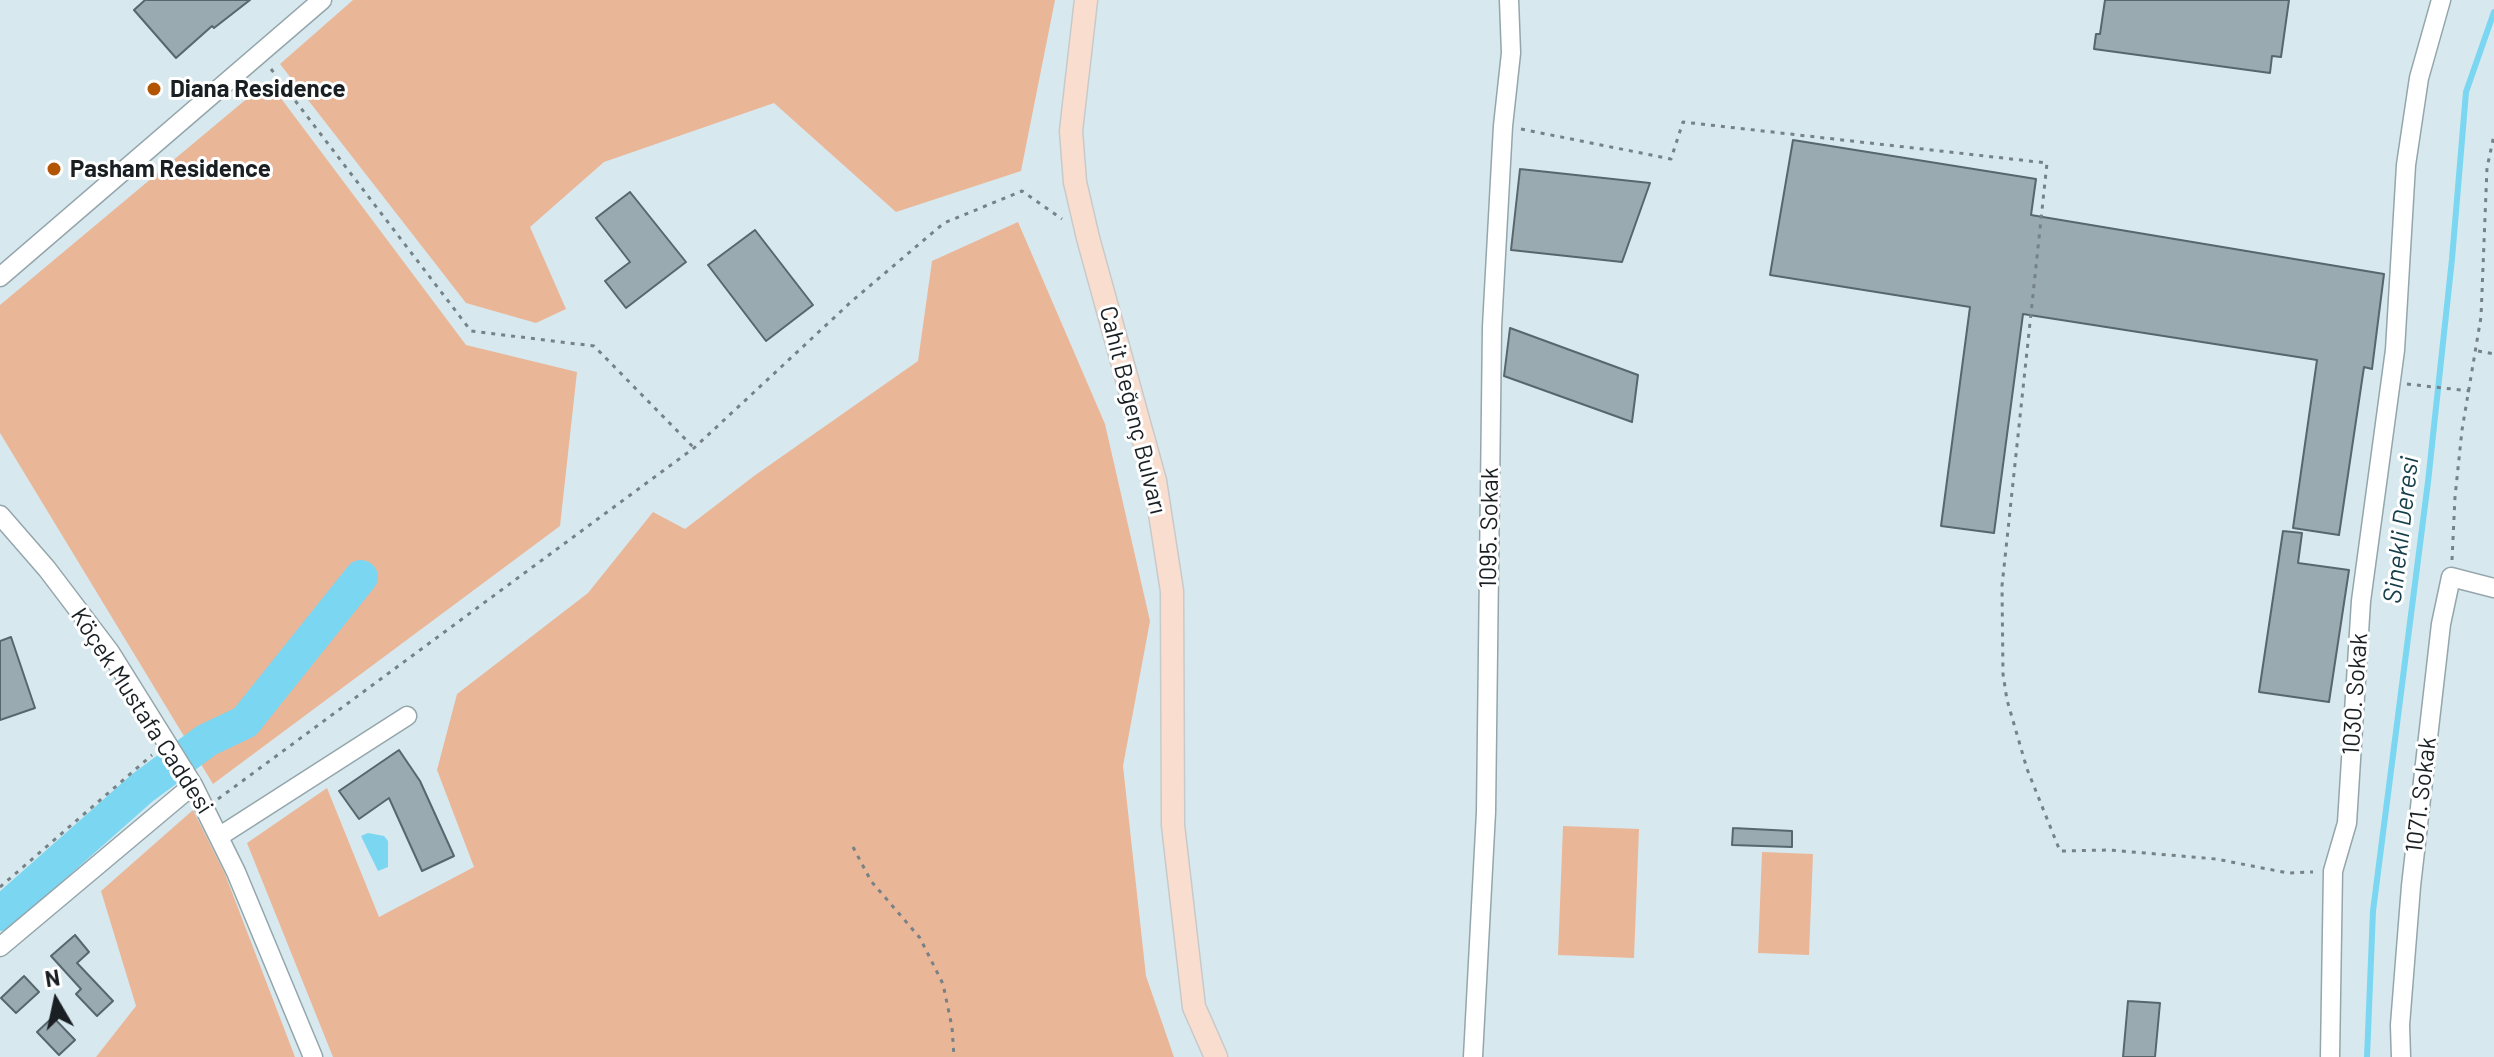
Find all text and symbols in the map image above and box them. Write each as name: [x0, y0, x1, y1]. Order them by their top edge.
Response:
place label: Diana Residence: [170, 75, 345, 103]
marker: Diana Residence: [145, 80, 163, 98]
place label: Pasham Residence: [70, 155, 271, 183]
marker: Pasham Residence: [45, 160, 63, 178]
street label: Cahit Beğenç Bulvarı: [1093, 303, 1173, 517]
water label: Sinekli Deresi: [2377, 455, 2425, 605]
street label: 1095. Sokak: [1474, 467, 1504, 589]
street label: Köçek Mustafa Caddesi: [65, 603, 219, 819]
street label: 1030. Sokak: [2336, 632, 2374, 756]
street label: 1071. Sokak: [2400, 735, 2442, 855]
north arrow: [16, 961, 96, 1041]
text: N: [43, 963, 62, 991]

